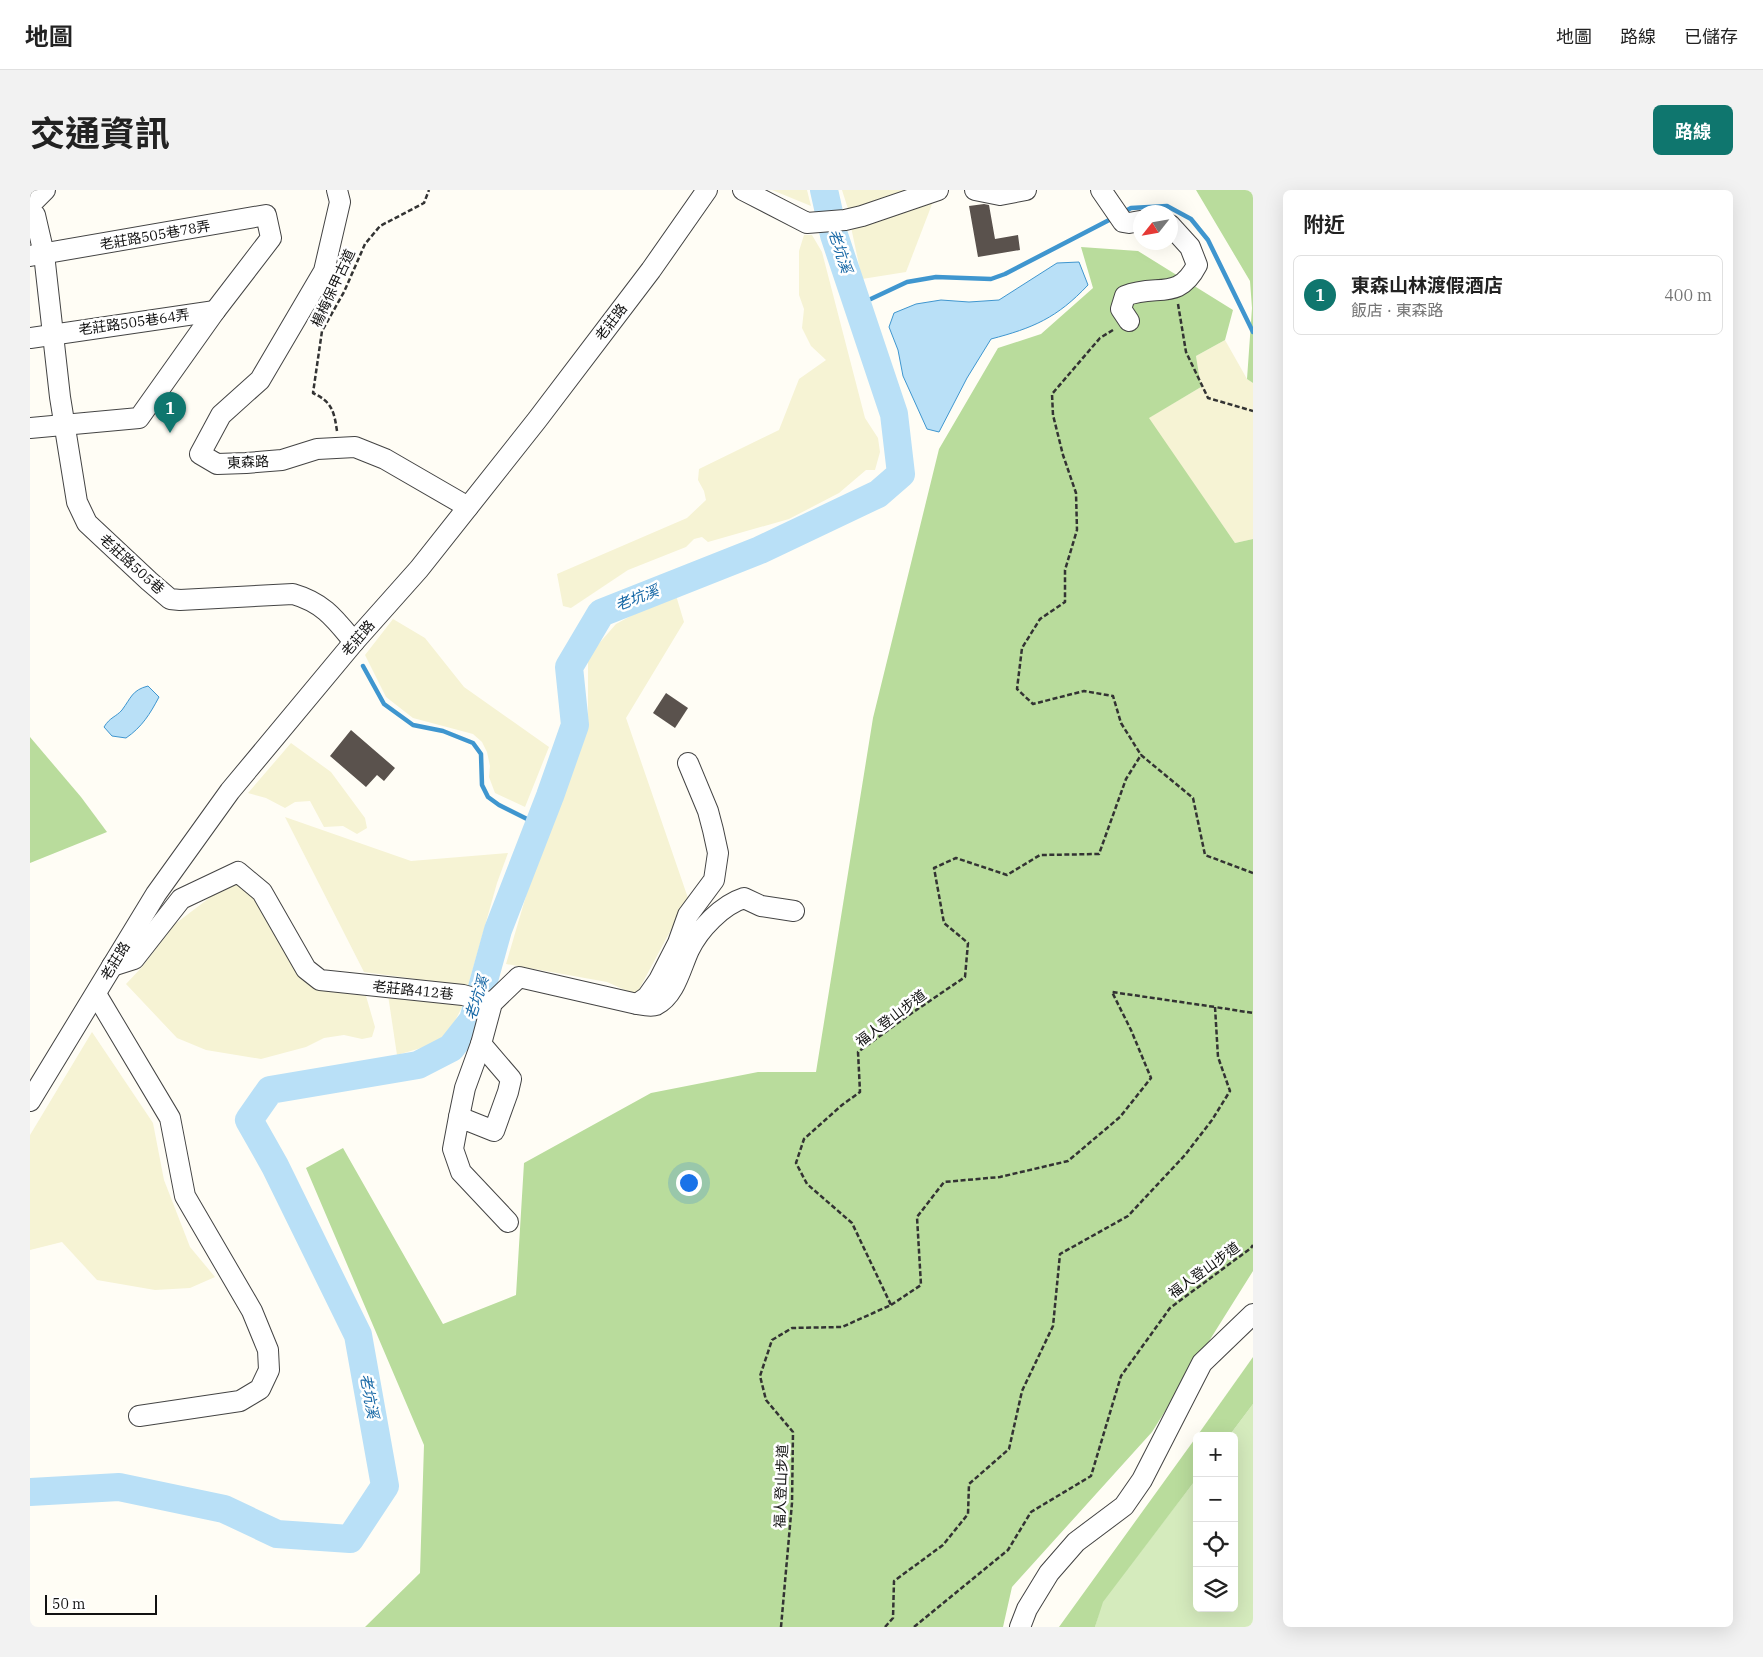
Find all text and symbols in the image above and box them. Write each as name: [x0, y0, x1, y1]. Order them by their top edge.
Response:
text: 地圖: [25, 20, 73, 52]
text: 地圖: [1556, 25, 1592, 48]
text: 路線: [1620, 25, 1656, 48]
text: 已儲存: [1684, 25, 1738, 48]
button: 路線: [1653, 105, 1733, 155]
text: 交通資訊: [30, 110, 170, 156]
north arrow: [1133, 205, 1178, 250]
text: 附近: [1303, 210, 1345, 238]
street label: 老莊路505巷78弄: [98, 216, 212, 254]
water label: 老坑溪: [824, 227, 857, 277]
street label: 楊梅保甲古道: [307, 246, 359, 330]
text: 東森山林渡假酒店: [1351, 273, 1503, 297]
text: 1: [1315, 285, 1325, 305]
text: 400 m: [1664, 285, 1712, 305]
street label: 老莊路: [591, 300, 631, 344]
text: 飯店 · 東森路: [1351, 300, 1444, 320]
street label: 老莊路505巷64弄: [77, 305, 191, 339]
pin: 1: [154, 392, 186, 433]
street label: 東森路: [227, 452, 269, 472]
street label: 老莊路505巷: [96, 530, 168, 598]
water label: 老坑溪: [612, 580, 663, 614]
street label: 老莊路: [337, 616, 379, 660]
street label: 老莊路: [96, 938, 134, 984]
water label: 老坑溪: [461, 972, 493, 1022]
street label: 老莊路412巷: [372, 977, 454, 1003]
street label: 福人登山步道: [852, 986, 930, 1050]
your location: [676, 1170, 702, 1196]
street label: 福人登山步道: [1165, 1238, 1243, 1302]
water label: 老坑溪: [356, 1372, 383, 1422]
map controls: [1193, 1432, 1238, 1612]
button: +: [1193, 1432, 1238, 1477]
street label: 福人登山步道: [771, 1444, 791, 1528]
button: −: [1193, 1477, 1238, 1522]
button: locate: [1193, 1522, 1238, 1567]
button: layers: [1193, 1567, 1238, 1612]
scale bar: [45, 1592, 158, 1615]
text: 50 m: [52, 1595, 85, 1613]

